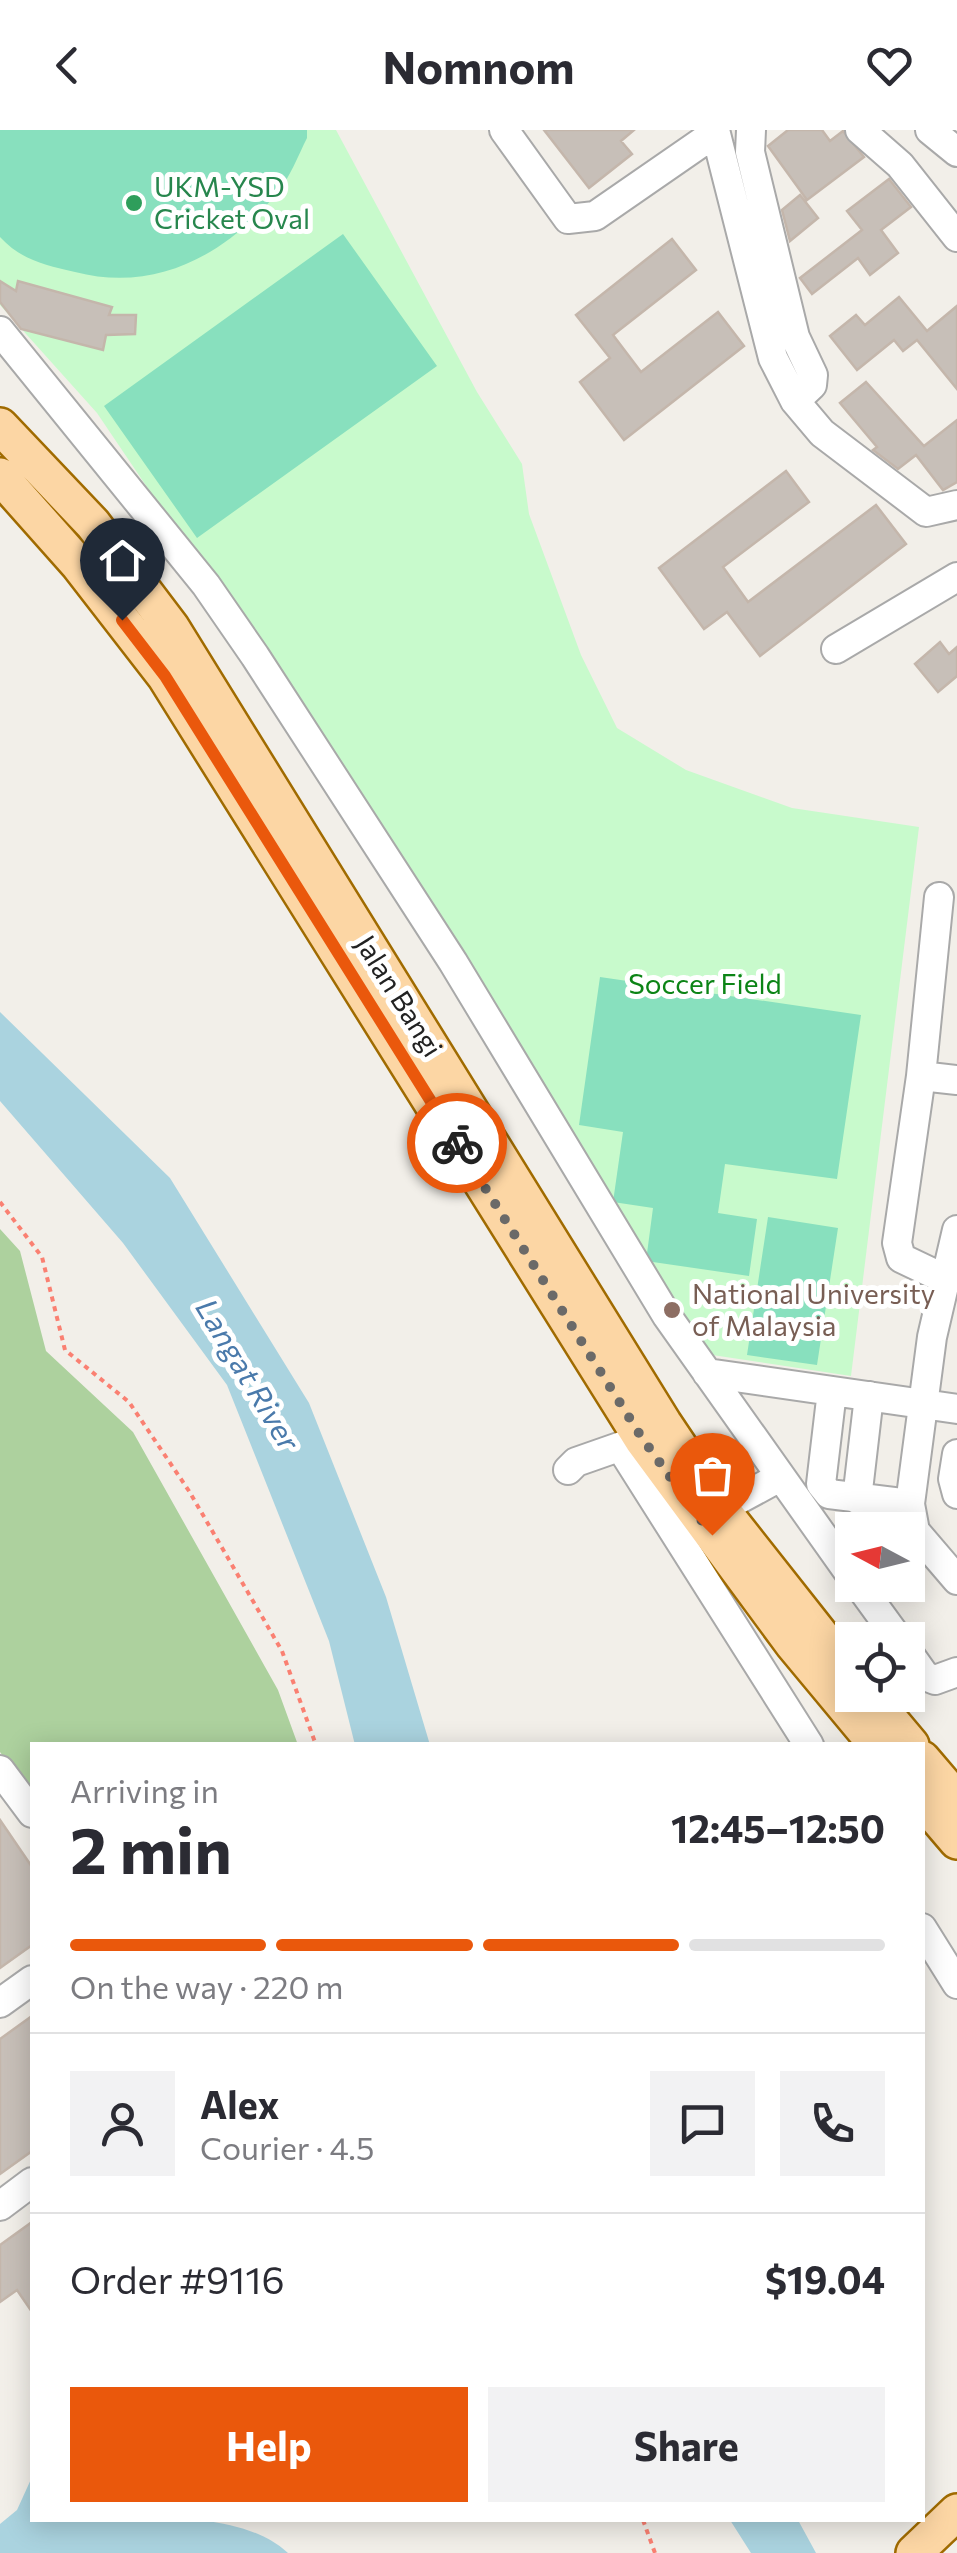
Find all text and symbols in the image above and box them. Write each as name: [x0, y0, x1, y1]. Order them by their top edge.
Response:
icon: back: [40, 38, 95, 93]
text: Nomnom: [382, 38, 575, 93]
icon: heart: [862, 38, 917, 93]
place label: UKM-YSD Cricket Oval: [154, 169, 310, 235]
marker: UKM-YSD Cricket Oval: [123, 192, 145, 214]
pin: [80, 518, 165, 621]
icon: home: [95, 533, 150, 588]
street label: Jalan Bangi: [349, 928, 451, 1063]
park label: Soccer Field: [628, 966, 782, 1000]
courier: [407, 1093, 507, 1193]
icon: bike: [430, 1116, 485, 1171]
place label: National University of Malaysia: [692, 1276, 935, 1342]
water label: Langat River: [189, 1291, 309, 1457]
marker: National University of Malaysia: [661, 1299, 683, 1321]
pin: [670, 1433, 755, 1536]
icon: bag: [685, 1448, 740, 1503]
north arrow: [835, 1512, 925, 1602]
map controls: [835, 1512, 925, 1712]
button: locate: [835, 1622, 925, 1712]
text: Arriving in: [70, 1770, 219, 1810]
text: 12:45–12:50: [671, 1804, 885, 1851]
text: 2 min: [70, 1808, 232, 1887]
text: On the way · 220 m: [70, 1966, 343, 2006]
button: person: [70, 2071, 175, 2176]
button: chat: [650, 2071, 755, 2176]
button: phone: [780, 2071, 885, 2176]
text: Alex: [200, 2080, 279, 2127]
text: Courier · 4.5: [200, 2127, 374, 2167]
text: Order #9116: [70, 2255, 285, 2302]
text: $19.04: [765, 2255, 885, 2302]
button: Help: [70, 2387, 468, 2502]
button: Share: [488, 2387, 885, 2502]

